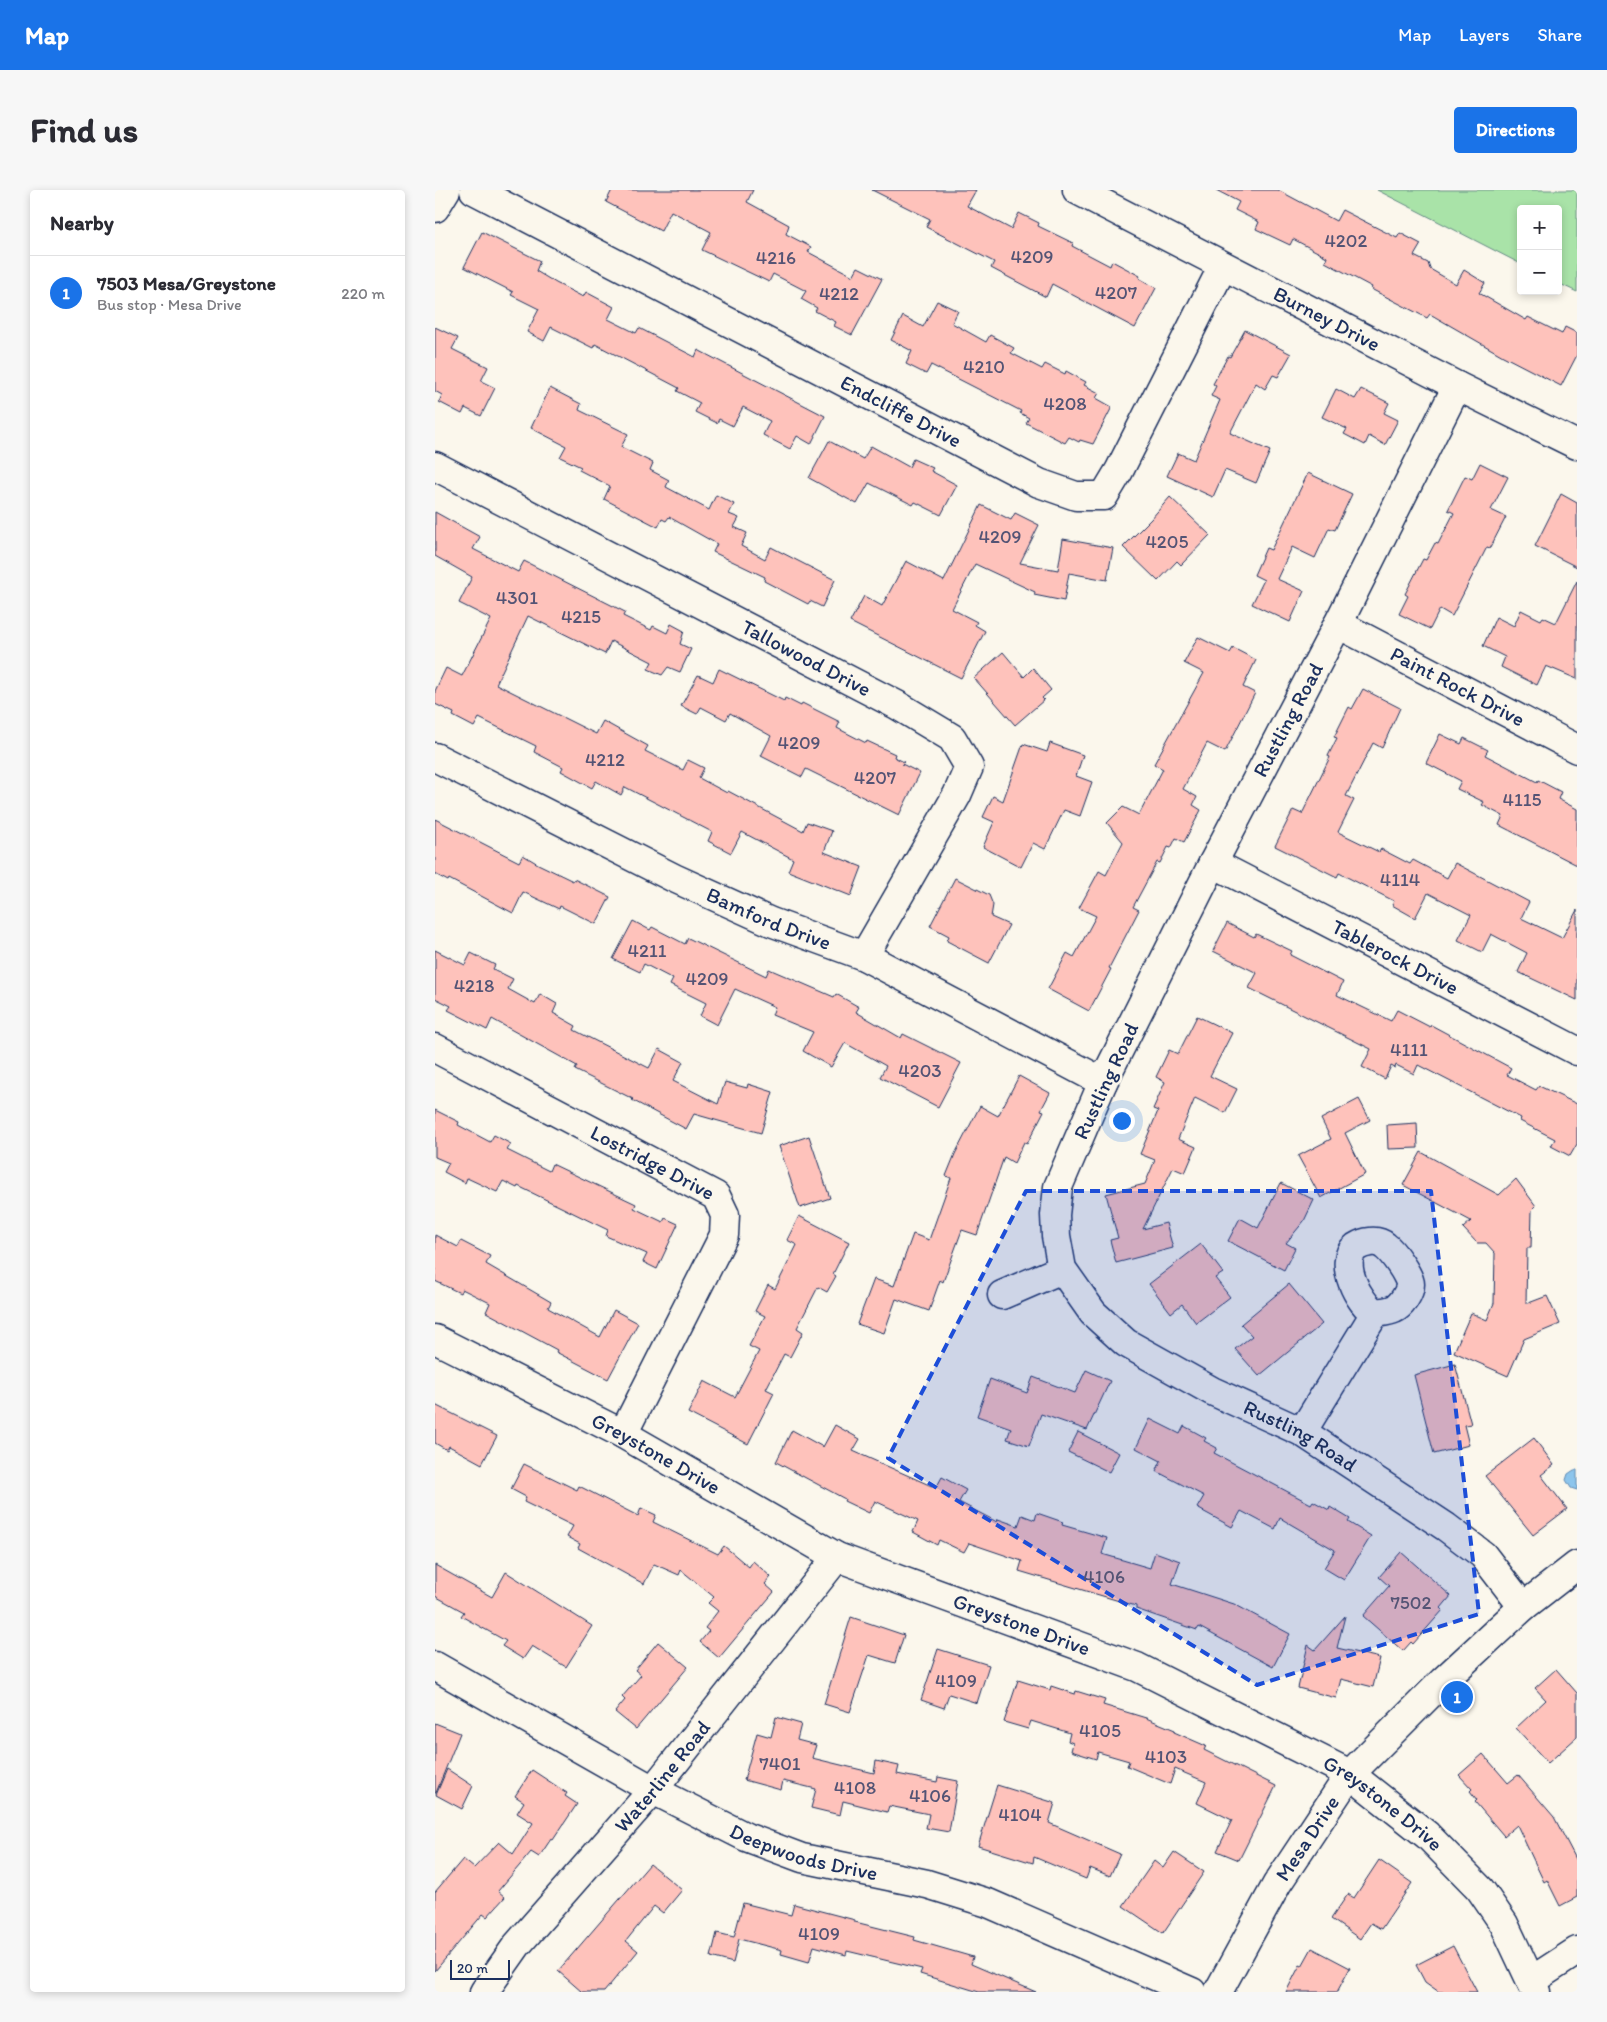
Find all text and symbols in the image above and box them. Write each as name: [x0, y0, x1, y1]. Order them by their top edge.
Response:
text: Map: [25, 21, 69, 50]
text: Map: [1398, 24, 1431, 46]
text: Layers: [1459, 24, 1509, 46]
text: Share: [1537, 24, 1582, 46]
button: Directions: [1454, 107, 1577, 153]
text: Find us: [30, 109, 138, 151]
map controls: [1517, 205, 1562, 295]
button: +: [1517, 205, 1562, 250]
text: Nearby: [50, 210, 114, 235]
house number: 4202: [1324, 229, 1368, 252]
house number: 4209: [1010, 245, 1054, 268]
house number: 4216: [756, 246, 796, 269]
button: −: [1517, 250, 1562, 295]
text: 7503 Mesa/Greystone: [97, 272, 276, 295]
street label: Burney Drive: [1269, 280, 1385, 356]
house number: 4207: [1095, 281, 1137, 304]
house number: 4212: [819, 282, 859, 305]
text: 1: [62, 284, 70, 303]
text: 220 m: [341, 284, 385, 303]
text: Bus stop · Mesa Drive: [97, 295, 242, 314]
house number: 4210: [963, 355, 1005, 378]
street label: Endcliffe Drive: [837, 369, 966, 453]
house number: 4208: [1043, 392, 1087, 415]
house number: 4209: [978, 525, 1022, 548]
house number: 4205: [1145, 530, 1189, 553]
house number: 4301: [496, 586, 538, 609]
house number: 4215: [561, 605, 601, 628]
street label: Tallowood Drive: [738, 614, 875, 701]
street label: Paint Rock Drive: [1386, 641, 1529, 732]
street label: Rustling Road: [1247, 658, 1328, 781]
house number: 4209: [777, 731, 821, 754]
house number: 4212: [585, 748, 625, 771]
house number: 4207: [854, 766, 896, 789]
house number: 4115: [1502, 788, 1542, 811]
house number: 4114: [1380, 868, 1420, 891]
street label: Bamford Drive: [703, 881, 834, 955]
street label: Tablerock Drive: [1328, 914, 1463, 1000]
house number: 4211: [627, 939, 667, 962]
house number: 4209: [685, 967, 729, 990]
house number: 4218: [454, 974, 494, 997]
street label: Rustling Road: [1068, 1018, 1144, 1143]
house number: 4111: [1390, 1038, 1428, 1061]
house number: 4203: [898, 1059, 942, 1082]
your location: [1109, 1108, 1135, 1134]
street label: Lostridge Drive: [587, 1119, 719, 1205]
street label: Rustling Road: [1240, 1394, 1362, 1477]
street label: Greystone Drive: [587, 1407, 725, 1499]
house number: 4106: [1083, 1565, 1125, 1588]
street label: Greystone Drive: [950, 1588, 1094, 1661]
house number: 7502: [1390, 1591, 1432, 1614]
house number: 4109: [935, 1669, 977, 1692]
pin: 1: [1441, 1678, 1473, 1716]
street label: Waterline Road: [609, 1715, 715, 1837]
house number: 4105: [1079, 1719, 1121, 1742]
house number: 4103: [1145, 1745, 1187, 1768]
street label: Greystone Drive: [1319, 1750, 1449, 1856]
house number: 7401: [759, 1752, 801, 1775]
house number: 4108: [834, 1776, 876, 1799]
house number: 4106: [909, 1784, 951, 1807]
street label: Mesa Drive: [1270, 1790, 1344, 1885]
house number: 4104: [998, 1803, 1042, 1826]
street label: Deepwoods Drive: [726, 1818, 880, 1885]
house number: 4109: [798, 1922, 840, 1945]
scale bar: [450, 1957, 510, 1980]
text: 20 m: [457, 1960, 488, 1977]

